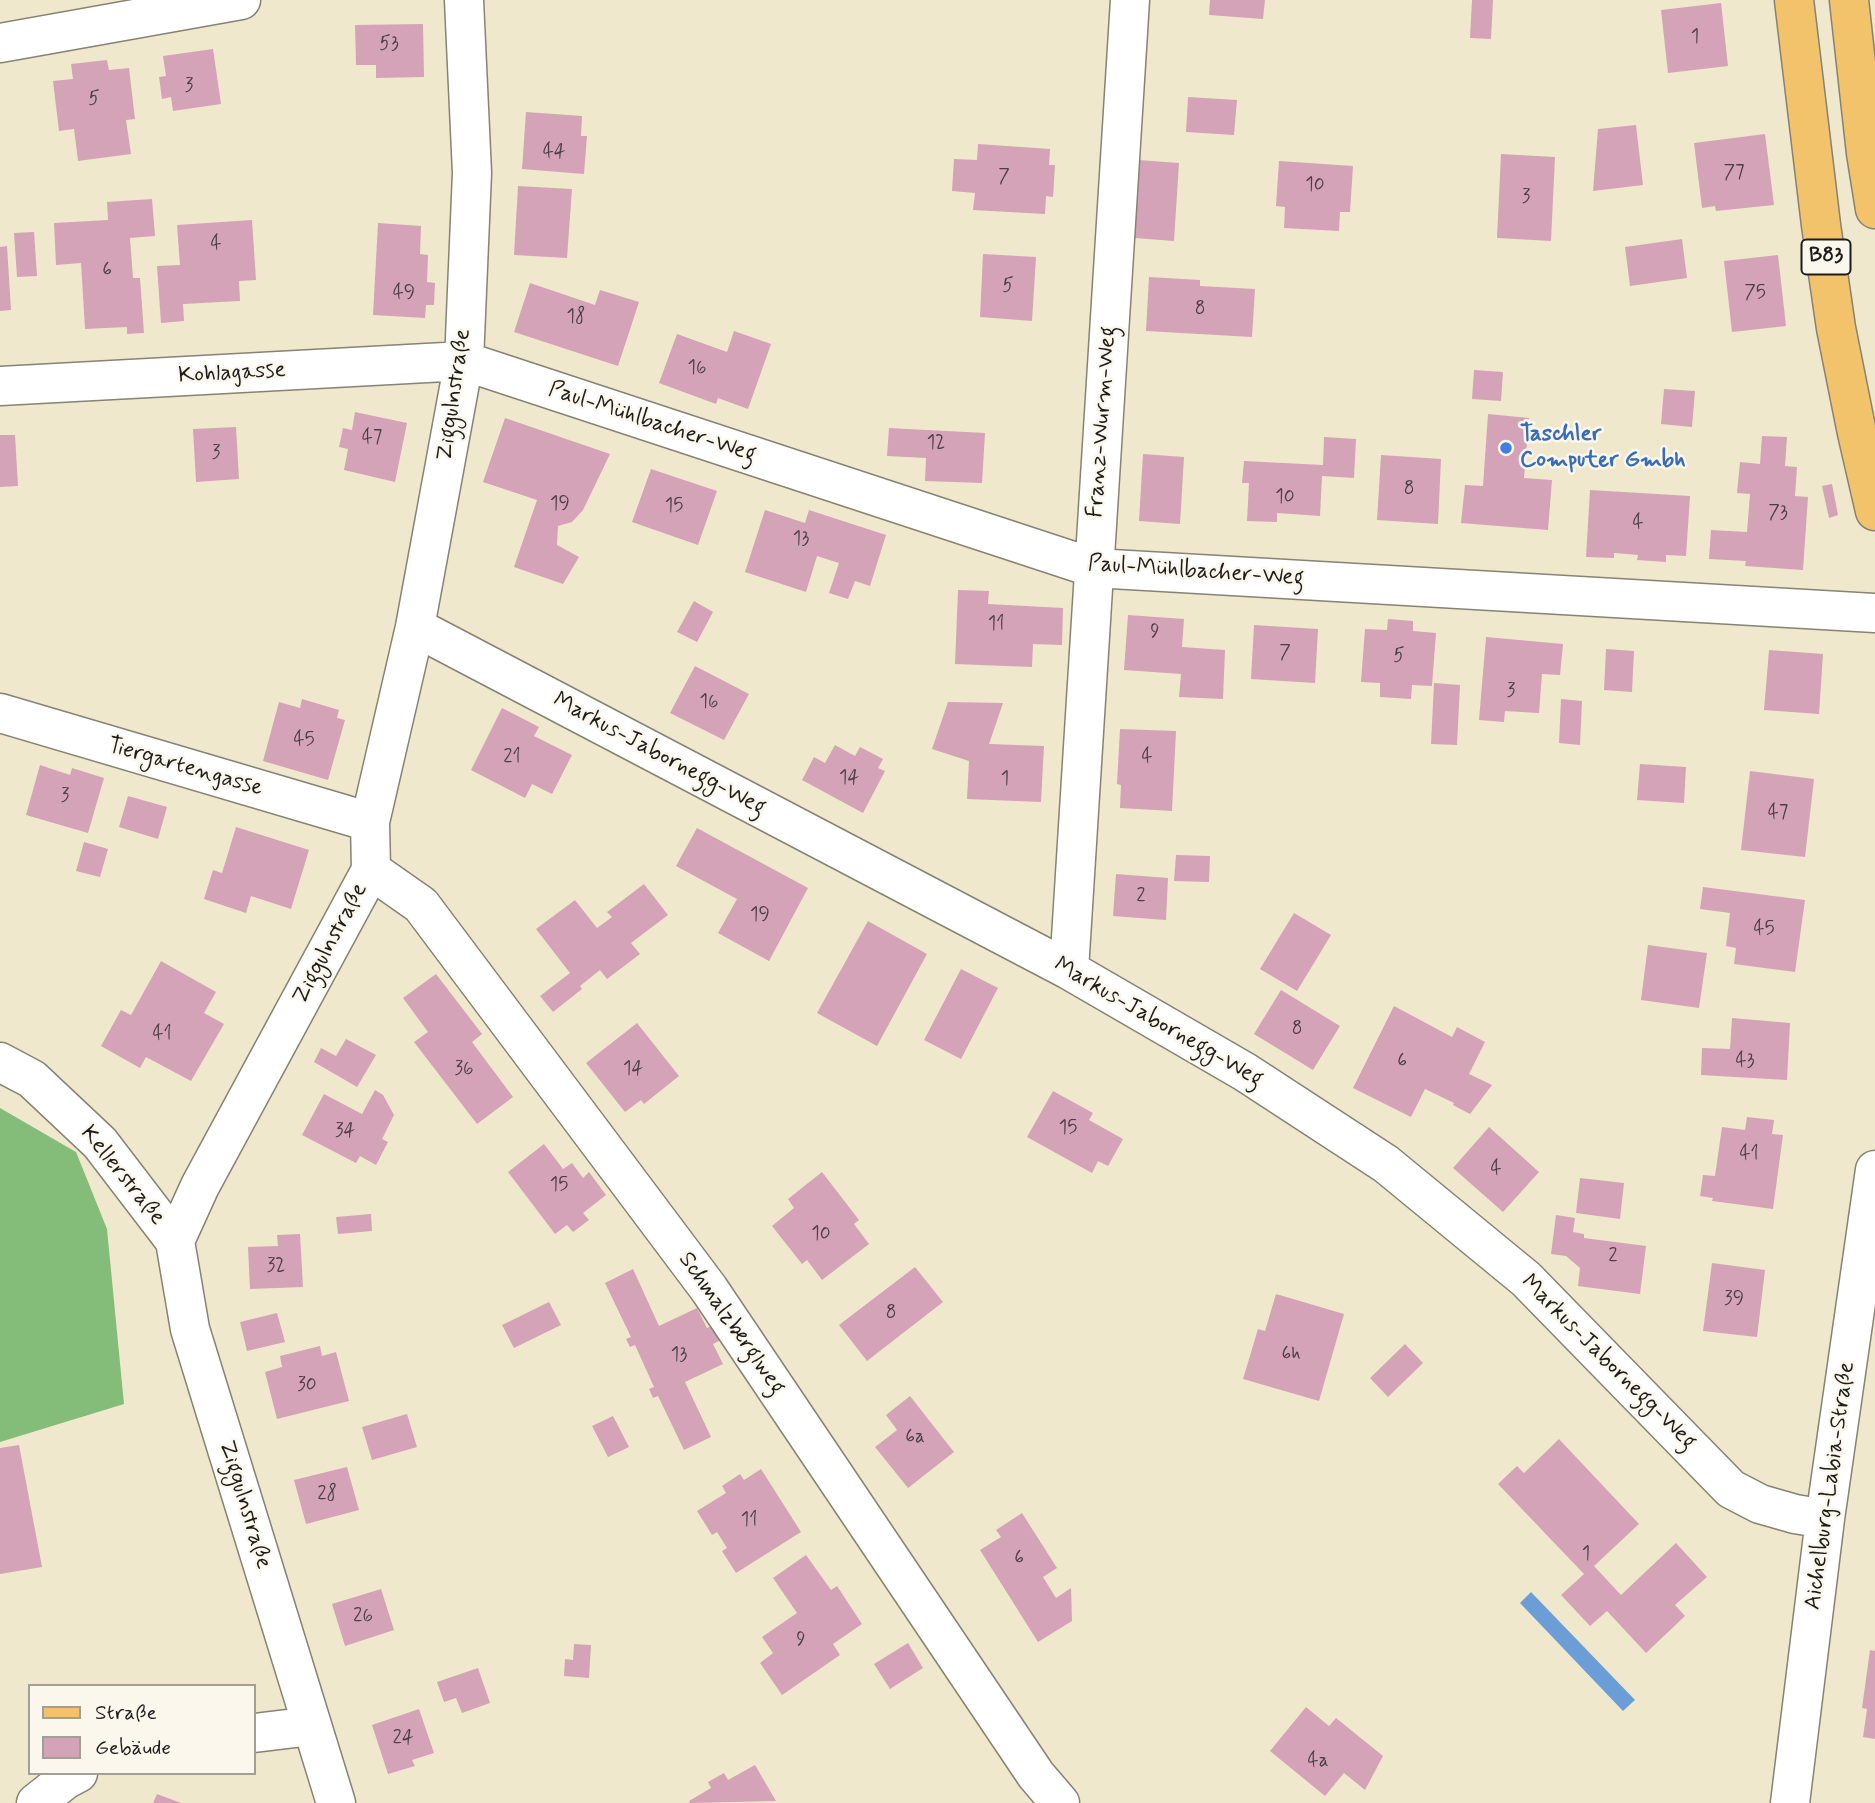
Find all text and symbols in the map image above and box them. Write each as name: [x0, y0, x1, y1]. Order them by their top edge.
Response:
house number: 1: [1691, 27, 1699, 49]
house number: 53: [379, 34, 399, 56]
house number: 3: [185, 76, 193, 98]
house number: 5: [88, 89, 100, 111]
house number: 44: [543, 142, 565, 164]
house number: 77: [1723, 163, 1745, 185]
house number: 7: [998, 167, 1010, 189]
house number: 10: [1305, 175, 1325, 197]
house number: 3: [1522, 187, 1530, 209]
house number: 4: [210, 234, 222, 256]
road number: B83: [1801, 240, 1850, 274]
house number: 6: [102, 260, 112, 282]
house number: 5: [1002, 276, 1014, 298]
house number: 49: [393, 283, 415, 305]
house number: 75: [1744, 283, 1766, 305]
house number: 8: [1195, 299, 1205, 321]
house number: 18: [567, 307, 585, 329]
street label: Franz-Wurm-Weg: [1083, 325, 1123, 519]
street label: Ziggulnstraße: [432, 327, 478, 463]
street label: Kohlagasse: [177, 357, 287, 391]
house number: 16: [688, 358, 706, 380]
street label: Paul-Mühlbacher-Weg: [545, 376, 759, 470]
place label: Taschler Computer Gmbh: [1520, 421, 1686, 475]
house number: 47: [362, 428, 382, 450]
house number: 12: [927, 433, 945, 455]
marker: Taschler Computer Gmbh: [1498, 440, 1514, 456]
house number: 3: [212, 443, 220, 465]
house number: 8: [1404, 479, 1414, 501]
house number: 10: [1275, 487, 1295, 509]
house number: 19: [550, 494, 570, 516]
house number: 15: [665, 496, 683, 518]
house number: 73: [1768, 503, 1788, 525]
house number: 4: [1632, 513, 1644, 535]
house number: 13: [793, 529, 809, 551]
street label: Paul-Mühlbacher-Weg: [1087, 551, 1305, 593]
house number: 11: [988, 614, 1004, 636]
house number: 9: [1150, 622, 1160, 644]
house number: 7: [1279, 643, 1291, 665]
house number: 5: [1393, 646, 1405, 668]
house number: 3: [1507, 681, 1515, 703]
street label: Markus-Jabornegg-Weg: [548, 687, 770, 823]
house number: 16: [700, 692, 718, 714]
house number: 45: [293, 730, 315, 752]
street label: Tiergartengasse: [104, 733, 266, 803]
house number: 21: [503, 747, 521, 769]
house number: 4: [1141, 747, 1153, 769]
house number: 14: [839, 768, 859, 790]
house number: 1: [1001, 769, 1009, 791]
house number: 3: [61, 786, 69, 808]
house number: 47: [1768, 803, 1788, 825]
street label: Ziggulnstraße: [288, 879, 374, 1009]
house number: 2: [1136, 886, 1146, 908]
house number: 19: [750, 905, 770, 927]
house number: 45: [1753, 919, 1775, 941]
street label: Markus-Jabornegg-Weg: [1048, 952, 1268, 1094]
house number: 8: [1292, 1019, 1302, 1041]
house number: 41: [152, 1024, 172, 1046]
house number: 6: [1397, 1051, 1407, 1073]
house number: 43: [1735, 1051, 1755, 1073]
house number: 36: [454, 1059, 474, 1081]
house number: 14: [623, 1059, 643, 1081]
house number: 15: [1059, 1118, 1077, 1140]
street label: Kellerstraße: [74, 1121, 170, 1231]
house number: 34: [335, 1121, 355, 1143]
house number: 41: [1739, 1144, 1759, 1166]
house number: 4: [1490, 1159, 1502, 1181]
house number: 15: [550, 1175, 568, 1197]
house number: 10: [811, 1224, 831, 1246]
house number: 2: [1608, 1246, 1618, 1268]
street label: Schmalzberglweg: [672, 1247, 790, 1401]
house number: 32: [267, 1256, 285, 1278]
street label: Markus-Jabornegg-Weg: [1514, 1269, 1702, 1457]
house number: 39: [1724, 1289, 1744, 1311]
house number: 8: [886, 1303, 896, 1325]
house number: 6h: [1281, 1344, 1301, 1366]
house number: 13: [671, 1345, 687, 1367]
street label: Aichelburg-Labia-Straße: [1800, 1360, 1862, 1612]
house number: 30: [297, 1375, 317, 1397]
house number: 6a: [905, 1427, 925, 1449]
street label: Ziggulnstraße: [211, 1437, 277, 1573]
house number: 28: [317, 1484, 337, 1506]
house number: 11: [741, 1510, 757, 1532]
house number: 1: [1582, 1544, 1590, 1566]
house number: 6: [1014, 1548, 1024, 1570]
house number: 26: [353, 1606, 373, 1628]
house number: 9: [796, 1630, 806, 1652]
legend: [28, 1684, 256, 1775]
text: Straße: [95, 1699, 157, 1727]
house number: 24: [393, 1728, 413, 1750]
text: Gebäude: [95, 1734, 171, 1762]
house number: 4a: [1308, 1751, 1328, 1773]

